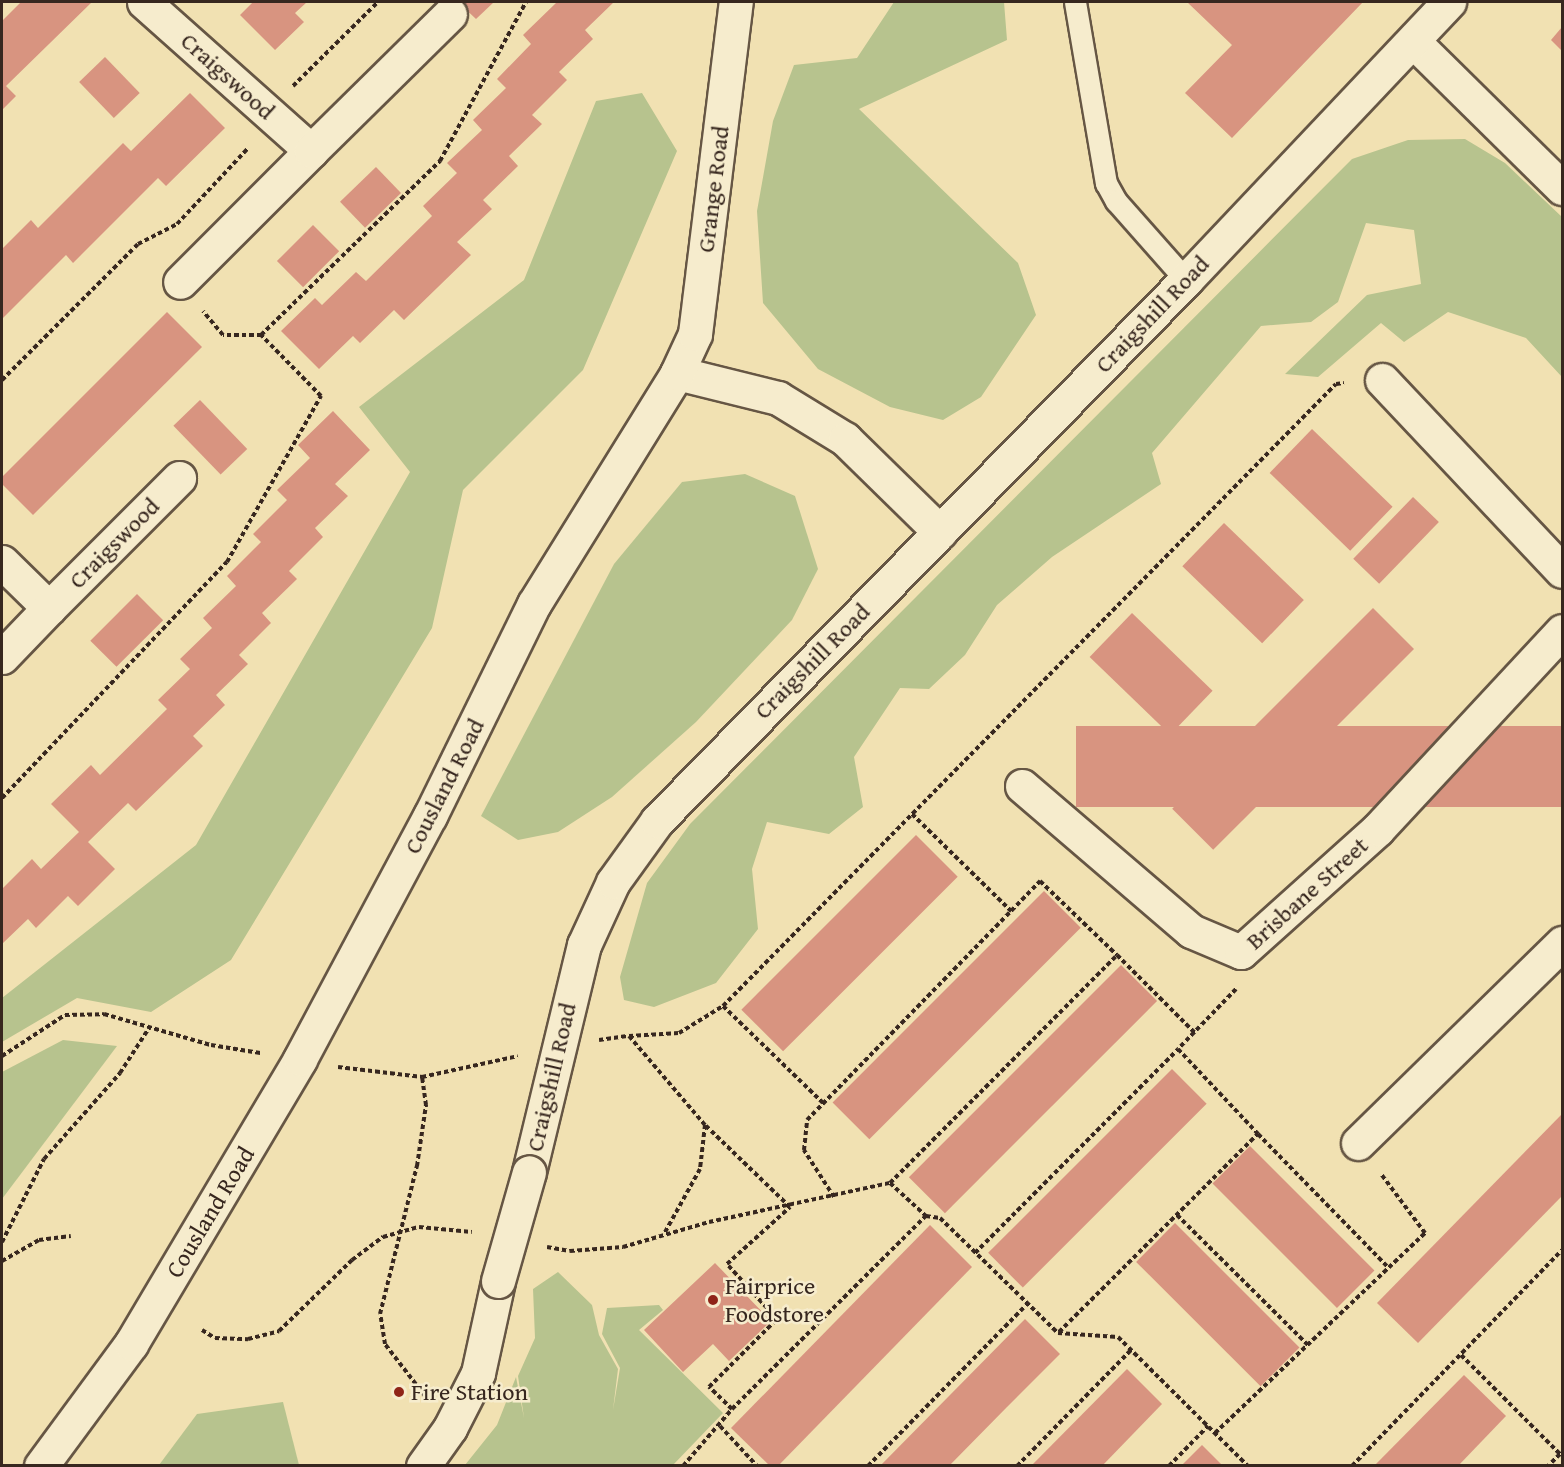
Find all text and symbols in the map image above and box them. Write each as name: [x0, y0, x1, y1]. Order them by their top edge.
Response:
street label: Craigswood: [175, 26, 281, 126]
street label: Grange Road: [691, 124, 735, 254]
street label: Craigshill Road: [1089, 250, 1215, 378]
street label: Craigswood: [63, 492, 165, 594]
street label: Craigshill Road: [748, 597, 876, 725]
street label: Cousland Road: [398, 714, 490, 858]
street label: Brisbane Street: [1240, 831, 1374, 955]
street label: Craigshill Road: [520, 1000, 582, 1154]
street label: Cousland Road: [160, 1141, 260, 1283]
place label: Fairprice Foodstore: [725, 1272, 824, 1328]
marker: Fairprice Foodstore: [706, 1293, 720, 1307]
place label: Fire Station: [411, 1378, 528, 1406]
marker: Fire Station: [392, 1385, 406, 1399]

